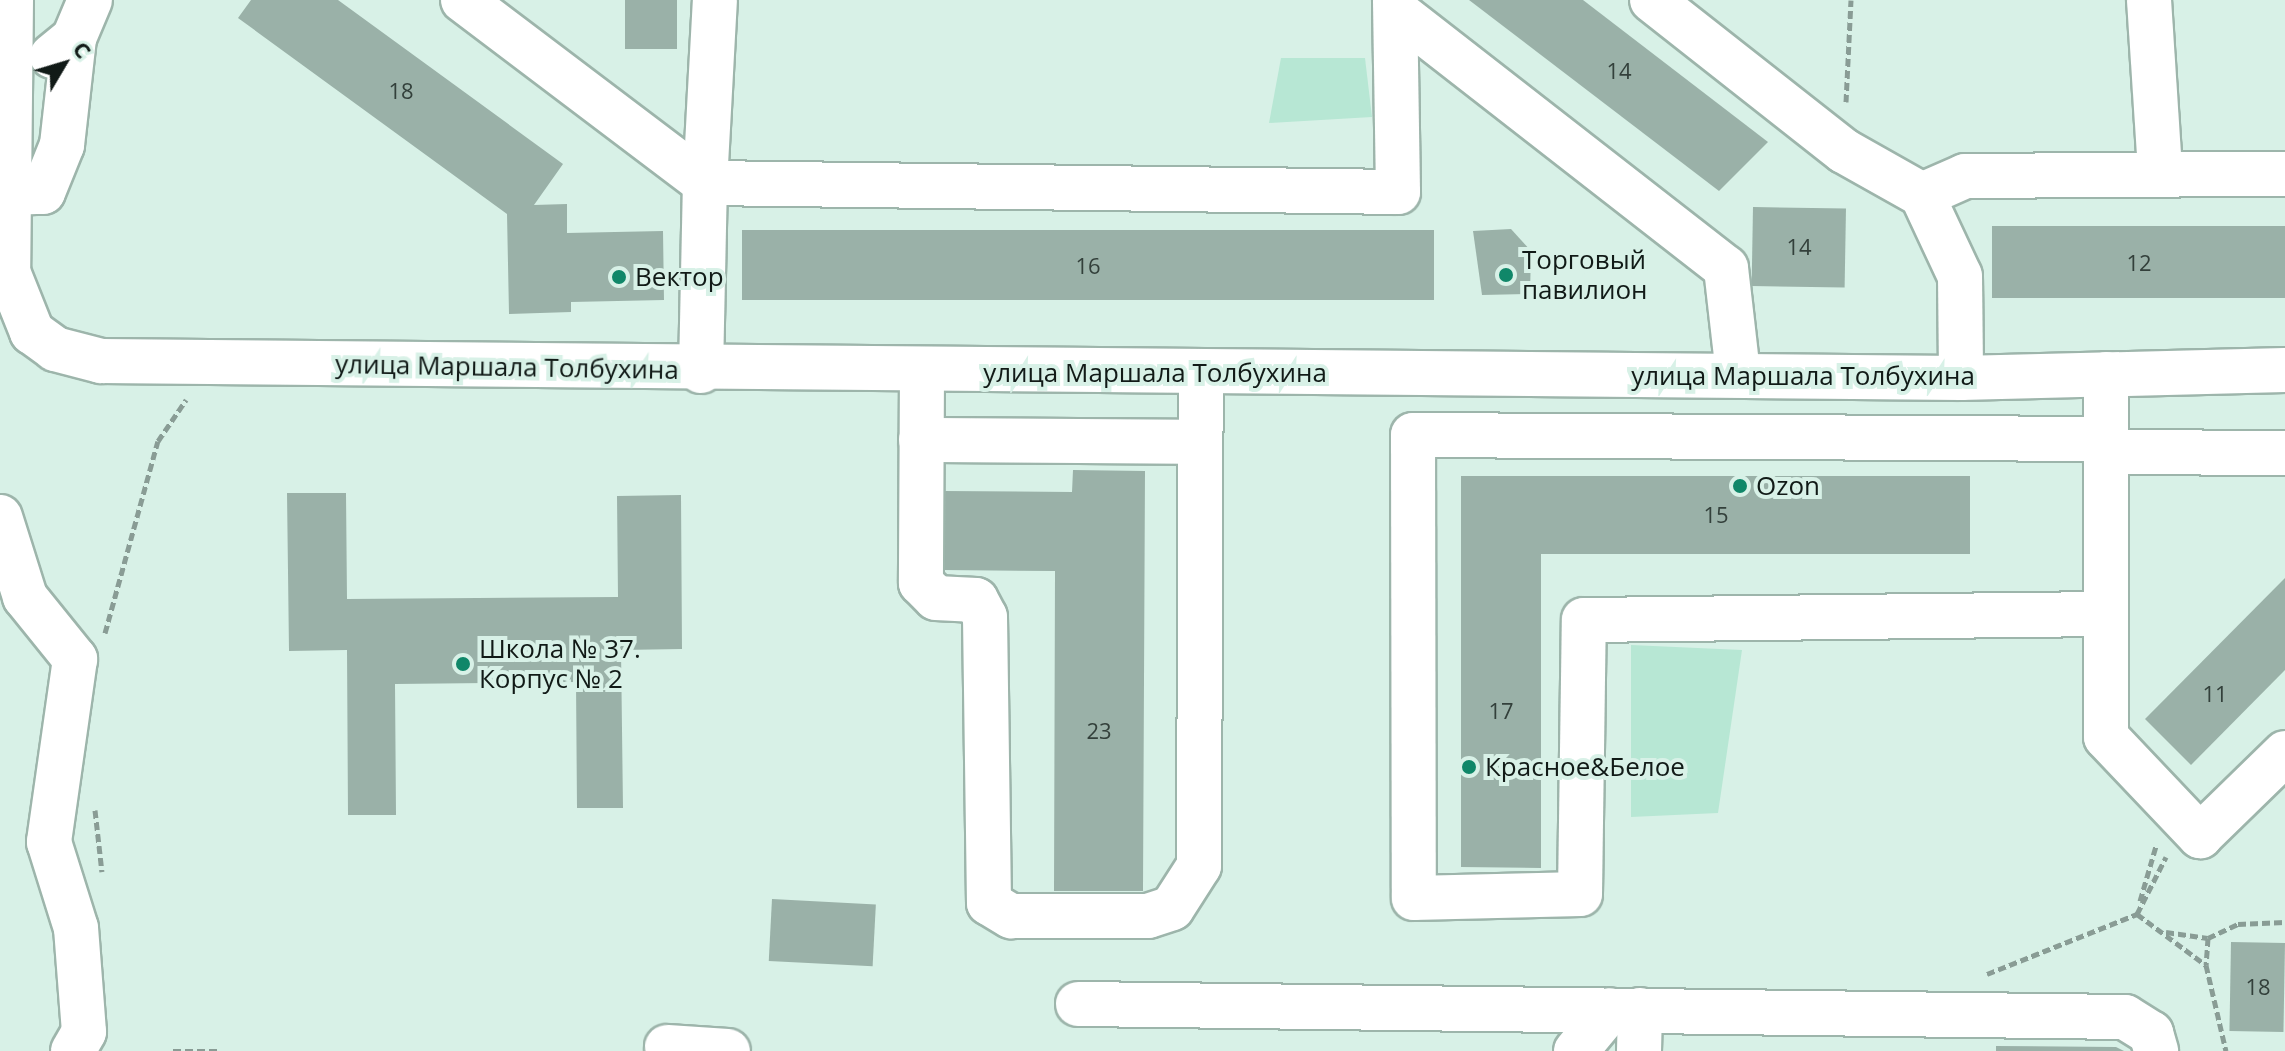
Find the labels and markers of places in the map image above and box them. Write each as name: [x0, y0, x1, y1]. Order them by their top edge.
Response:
place label: Торговый павилион: [1522, 244, 1648, 306]
place label: Вектор: [635, 261, 724, 293]
marker: Торговый павилион: [1497, 266, 1515, 284]
marker: Вектор: [610, 268, 628, 286]
place label: Ozon: [1756, 470, 1820, 502]
marker: Ozon: [1731, 477, 1749, 495]
place label: Школа № 37. Корпус № 2: [479, 633, 641, 694]
marker: Школа № 37. Корпус № 2: [454, 655, 472, 673]
place label: Красное&Белое: [1485, 751, 1685, 783]
marker: Красное&Белое: [1460, 758, 1478, 776]

